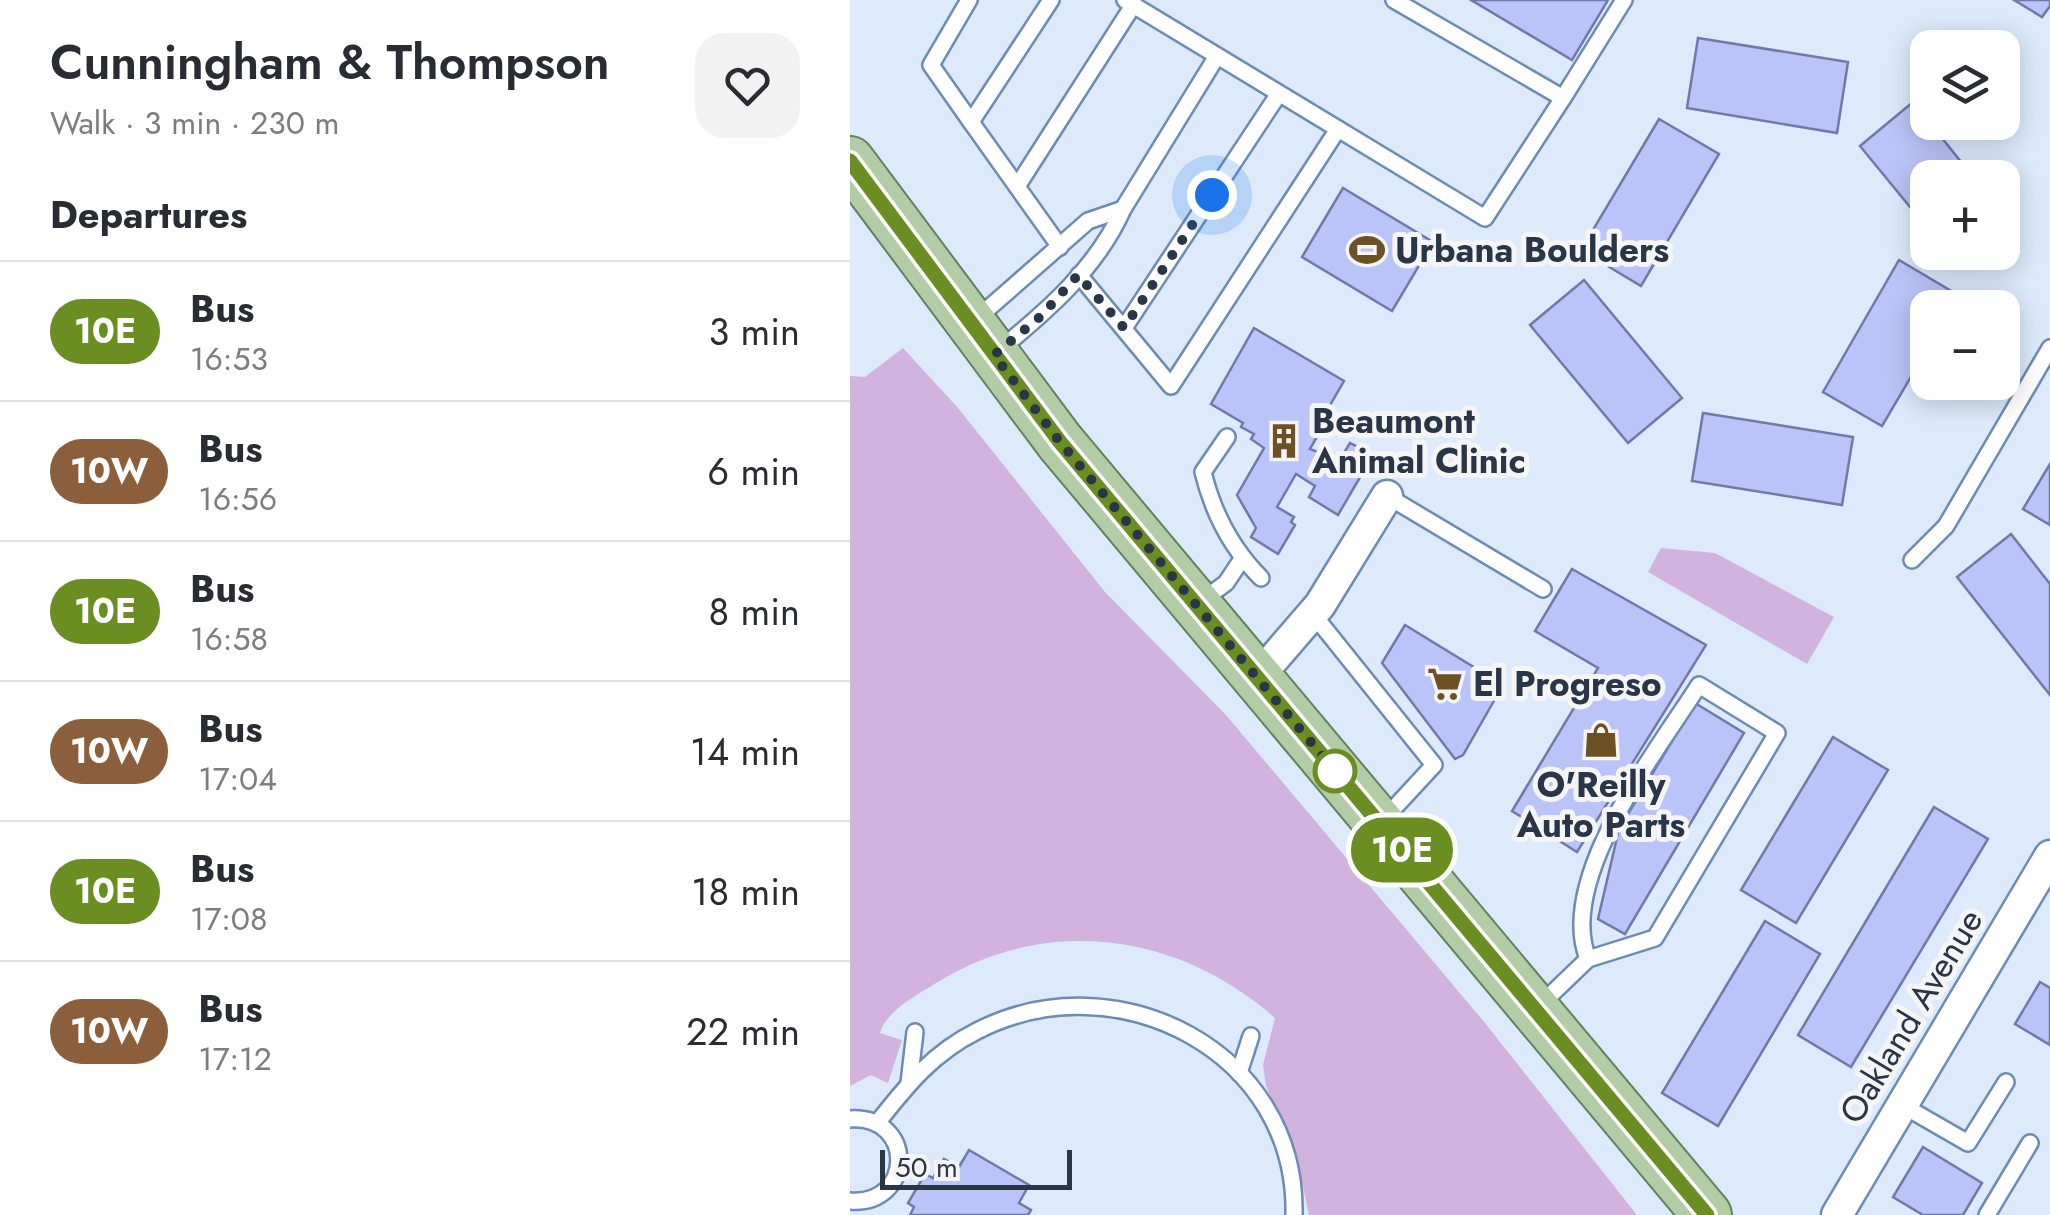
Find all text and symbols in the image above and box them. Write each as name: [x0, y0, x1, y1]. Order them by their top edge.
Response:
text: Cunningham & Thompson: [50, 28, 610, 97]
map controls: [1910, 30, 2020, 400]
button: layers: [1910, 30, 2020, 140]
button: heart: [695, 33, 800, 138]
text: Walk · 3 min · 230 m: [50, 100, 340, 146]
button: +: [1910, 160, 2020, 270]
your location: [1187, 170, 1237, 220]
text: Departures: [50, 187, 247, 242]
place label: Urbana Boulders: [1395, 225, 1669, 275]
sports icon: Urbana Boulders: [1348, 231, 1386, 269]
text: Bus: [190, 281, 254, 336]
button: −: [1910, 290, 2020, 400]
text: 3 min: [708, 304, 800, 359]
text: 10E: [74, 306, 136, 356]
text: 16:53: [190, 336, 268, 382]
place label: Beaumont Animal Clinic: [1311, 396, 1526, 486]
text: Bus: [198, 421, 263, 476]
building icon: Beaumont Animal Clinic: [1265, 422, 1303, 460]
text: 6 min: [707, 444, 800, 499]
text: 10W: [70, 446, 148, 496]
text: 16:56: [198, 476, 277, 522]
text: Bus: [190, 561, 254, 616]
text: 8 min: [708, 584, 800, 639]
text: 10E: [74, 586, 136, 636]
text: 16:58: [190, 616, 268, 662]
place label: El Progreso: [1473, 659, 1662, 709]
supermarket icon: El Progreso: [1426, 665, 1464, 703]
text: Bus: [198, 701, 263, 756]
shop icon: O'Reilly Auto Parts: [1582, 721, 1620, 759]
text: 14 min: [690, 724, 800, 779]
text: 10W: [70, 726, 148, 776]
unlabelled marker: [1314, 750, 1356, 792]
text: 17:04: [198, 756, 277, 802]
place label: O'Reilly Auto Parts: [1516, 760, 1685, 850]
line badge: 10E: [1344, 818, 1460, 882]
text: 10E: [1371, 825, 1433, 875]
text: Bus: [190, 841, 254, 896]
text: 18 min: [691, 864, 800, 919]
text: 10E: [74, 866, 136, 916]
text: 17:08: [190, 896, 267, 942]
street label: Oakland Avenue: [1827, 899, 1995, 1133]
text: Bus: [198, 981, 263, 1036]
text: 22 min: [686, 1004, 800, 1059]
text: 10W: [70, 1006, 148, 1056]
text: 17:12: [198, 1036, 272, 1082]
scale bar: [880, 1145, 1072, 1190]
text: 50 m: [895, 1147, 958, 1188]

